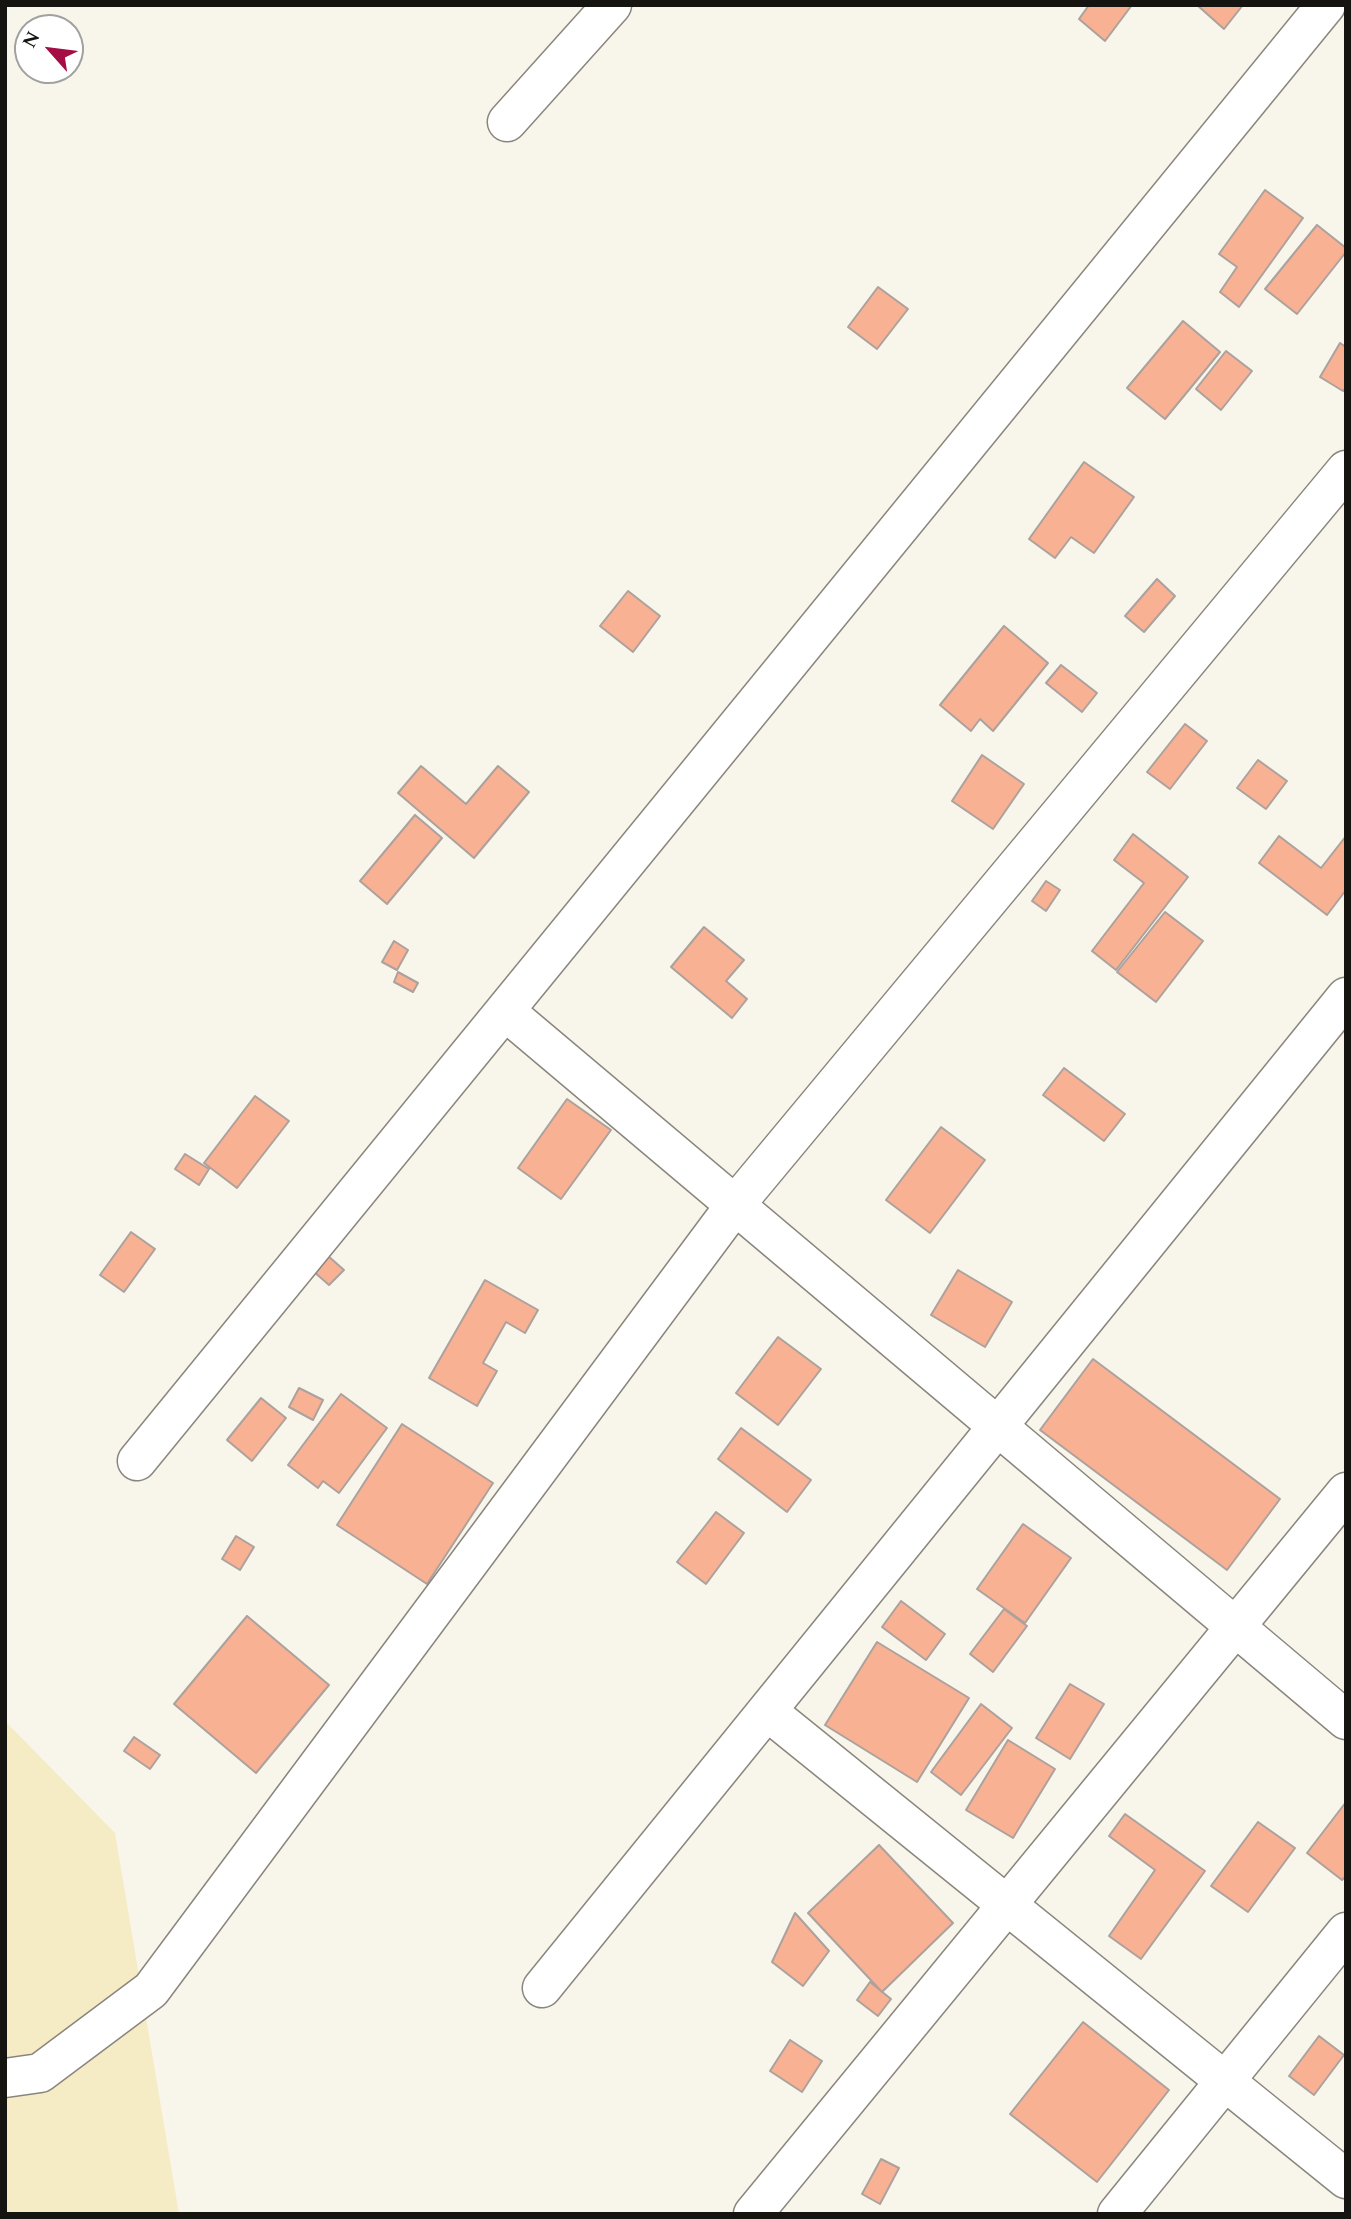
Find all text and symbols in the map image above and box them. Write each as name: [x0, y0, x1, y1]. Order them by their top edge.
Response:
north arrow: [14, 14, 84, 84]
text: N: [15, 26, 48, 54]

